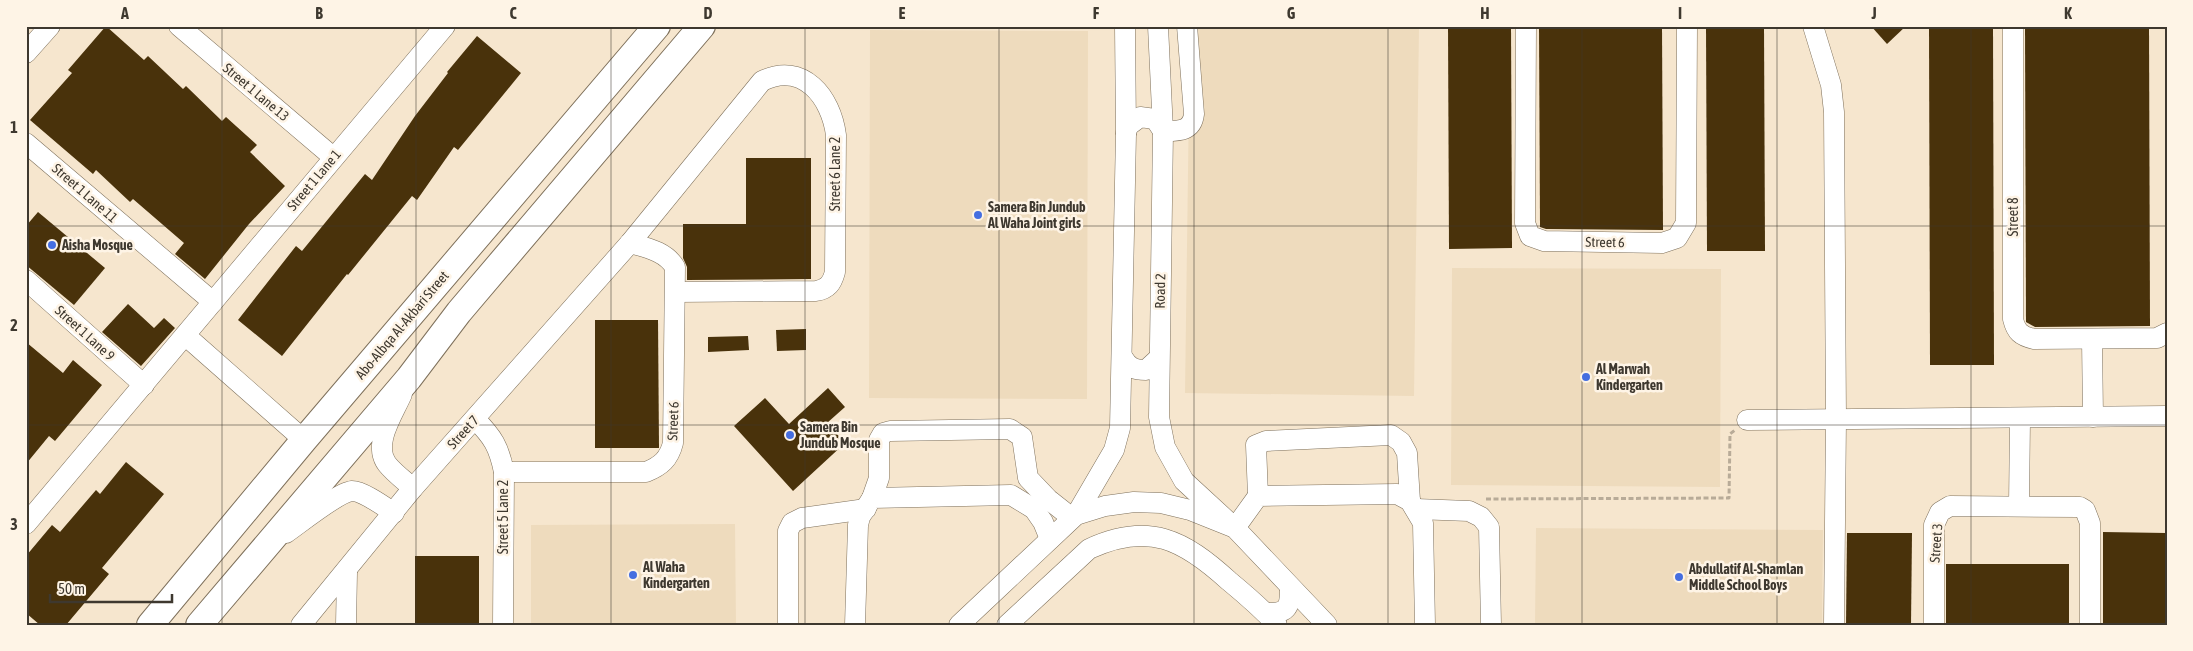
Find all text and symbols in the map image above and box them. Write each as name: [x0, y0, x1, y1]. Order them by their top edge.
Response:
text: A: [120, 4, 129, 22]
text: B: [315, 4, 323, 22]
text: C: [509, 4, 517, 22]
text: D: [704, 4, 713, 22]
text: E: [899, 4, 906, 22]
text: F: [1093, 4, 1100, 22]
text: G: [1287, 4, 1296, 22]
text: H: [1480, 4, 1490, 22]
text: I: [1678, 4, 1682, 22]
text: J: [1870, 4, 1877, 22]
text: K: [2064, 4, 2072, 22]
street label: Street 1 Lane 13: [220, 60, 292, 124]
text: 1: [10, 118, 18, 136]
street label: Street 6 Lane 2: [827, 137, 843, 211]
street label: Street 1 Lane 1: [284, 146, 344, 214]
street label: Street 1 Lane 11: [49, 160, 121, 226]
street label: Street 8: [2005, 197, 2021, 237]
place label: Samera Bin Jundub Al Waha Joint girls: [987, 199, 1086, 231]
marker: Samera Bin Jundub Al Waha Joint girls: [972, 209, 984, 221]
street label: Street 6: [1585, 234, 1625, 250]
place label: Aisha Mosque: [61, 237, 133, 253]
marker: Aisha Mosque: [46, 239, 58, 251]
street label: Abo-Albqa Al-Akbari Street: [352, 268, 452, 382]
street label: Road 2: [1152, 273, 1168, 309]
street label: Street 1 Lane 9: [52, 302, 118, 364]
text: 2: [10, 316, 18, 334]
place label: Al Marwah Kindergarten: [1595, 361, 1663, 393]
marker: Al Marwah Kindergarten: [1580, 371, 1592, 383]
street label: Street 6: [664, 401, 682, 441]
street label: Street 7: [444, 412, 482, 452]
place label: Samera Bin Jundub Mosque: [799, 419, 881, 451]
marker: Samera Bin Jundub Mosque: [784, 429, 796, 441]
street label: Street 5 Lane 2: [495, 480, 511, 554]
text: 3: [10, 515, 18, 533]
street label: Street 3: [1927, 523, 1945, 563]
place label: Al Waha Kindergarten: [642, 559, 710, 591]
place label: Abdullatif Al-Shamlan Middle School Boys: [1688, 561, 1803, 593]
marker: Al Waha Kindergarten: [627, 569, 639, 581]
scale bar: [50, 571, 172, 603]
marker: Abdullatif Al-Shamlan Middle School Boys: [1673, 571, 1685, 583]
text: 50 m: [58, 580, 85, 597]

